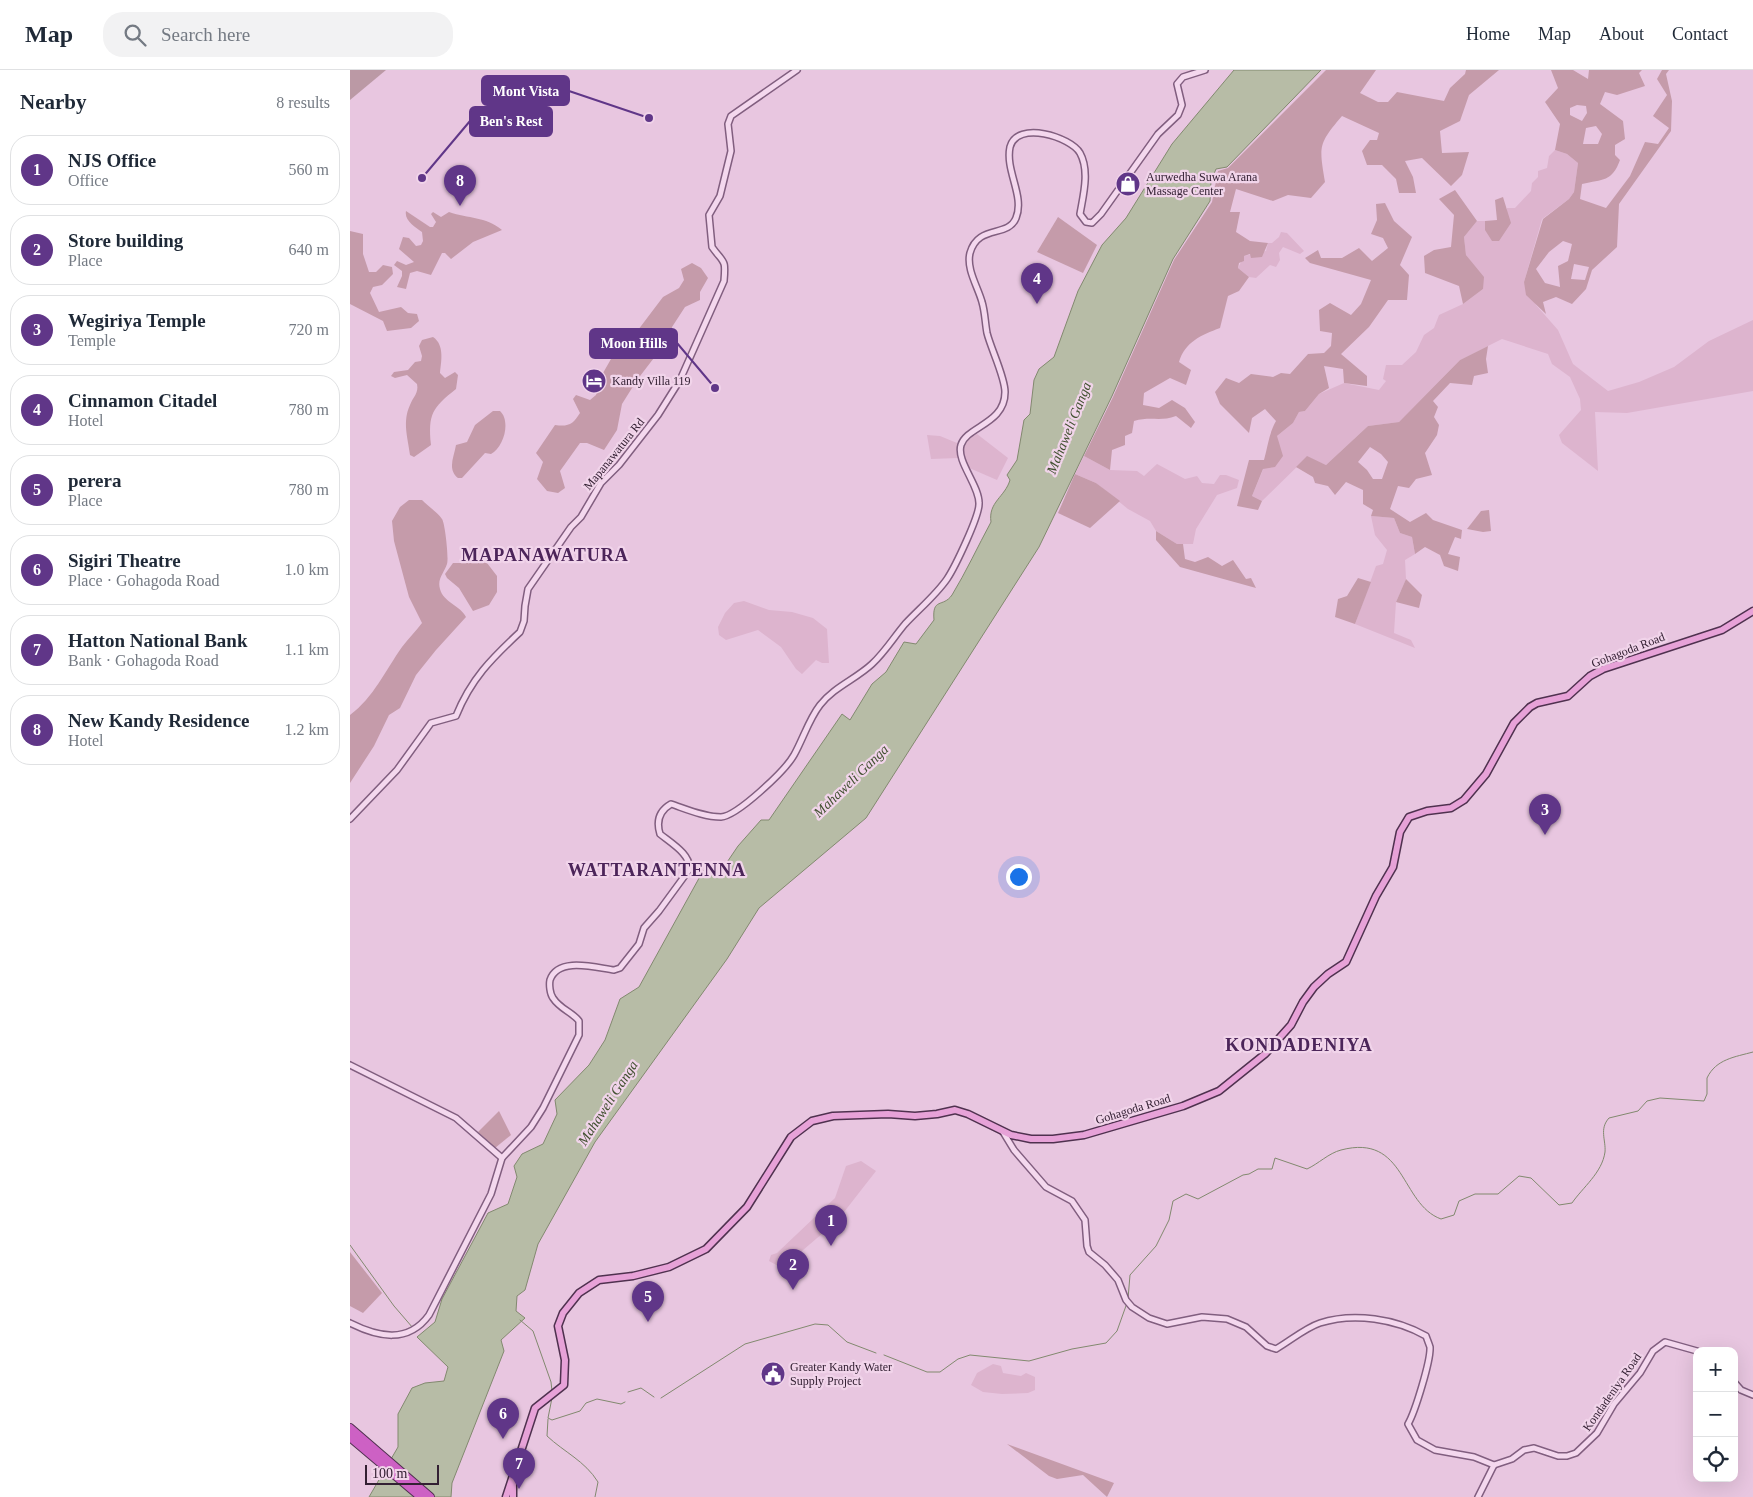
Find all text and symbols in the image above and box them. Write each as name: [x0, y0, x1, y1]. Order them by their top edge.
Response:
search box: [103, 12, 453, 57]
text: Map: [25, 21, 73, 47]
icon: search: [121, 21, 149, 49]
text: Search here: [161, 24, 250, 45]
text: Home: [1466, 24, 1510, 44]
text: Map: [1538, 24, 1571, 44]
text: About: [1599, 24, 1644, 44]
text: Contact: [1672, 24, 1728, 44]
callout: Mont Vista: [482, 76, 569, 105]
text: Mont Vista: [493, 84, 559, 99]
text: Nearby: [20, 90, 87, 114]
text: 8 results: [276, 94, 330, 111]
callout: Ben's Rest: [470, 107, 552, 136]
text: Ben's Rest: [480, 114, 543, 129]
text: NJS Office: [68, 150, 156, 171]
text: 1: [33, 161, 41, 178]
text: 560 m: [289, 161, 329, 178]
pin: 8: [444, 165, 476, 206]
place label: Aurwedha Suwa Arana Massage Center: [1146, 170, 1258, 198]
shop icon: Aurwedha Suwa Arana Massage Center: [1115, 171, 1141, 197]
text: Office: [68, 172, 109, 189]
text: Store building: [68, 230, 183, 251]
text: 2: [33, 241, 41, 258]
text: 640 m: [289, 241, 329, 258]
text: Place: [68, 252, 103, 269]
pin: 4: [1021, 263, 1053, 304]
text: Wegiriya Temple: [68, 310, 206, 331]
text: 3: [33, 321, 41, 338]
text: 720 m: [289, 321, 329, 338]
callout: Moon Hills: [590, 329, 677, 358]
text: Temple: [68, 332, 116, 349]
text: Moon Hills: [601, 336, 668, 351]
hotel icon: Kandy Villa 119: [581, 368, 607, 394]
place label: Kandy Villa 119: [612, 374, 691, 388]
water label: Mahaweli Ganga: [1043, 380, 1094, 477]
text: Cinnamon Citadel: [68, 390, 217, 411]
text: 4: [33, 401, 41, 418]
text: 780 m: [289, 401, 329, 418]
text: Hotel: [68, 412, 104, 429]
street label: Mapanawatura Rd: [581, 415, 647, 493]
text: perera: [68, 470, 121, 491]
text: 5: [33, 481, 41, 498]
text: 780 m: [289, 481, 329, 498]
text: Place: [68, 492, 103, 509]
district label: MAPANAWATURA: [461, 545, 629, 565]
text: Sigiri Theatre: [68, 550, 181, 571]
text: 6: [33, 561, 41, 578]
text: 1.0 km: [285, 561, 329, 578]
text: Place · Gohagoda Road: [68, 572, 220, 589]
text: Hatton National Bank: [68, 630, 247, 651]
street label: Gohagoda Road: [1589, 630, 1667, 670]
text: 7: [33, 641, 41, 658]
text: 1.1 km: [285, 641, 329, 658]
text: Bank · Gohagoda Road: [68, 652, 219, 669]
text: New Kandy Residence: [68, 710, 250, 731]
text: 8: [33, 721, 41, 738]
text: 1.2 km: [285, 721, 329, 738]
text: Hotel: [68, 732, 104, 749]
water label: Mahaweli Ganga: [810, 742, 891, 821]
pin: 3: [1529, 794, 1561, 835]
district label: WATTARANTENNA: [568, 860, 746, 880]
your location: [1006, 864, 1032, 890]
district label: KONDADENIYA: [1225, 1035, 1373, 1055]
water label: Mahaweli Ganga: [575, 1058, 641, 1149]
street label: Gohagoda Road: [1094, 1091, 1172, 1127]
pin: 1: [815, 1205, 847, 1246]
pin: 2: [777, 1249, 809, 1290]
pin: 5: [632, 1281, 664, 1322]
map controls: [1693, 1347, 1738, 1482]
button: +: [1693, 1347, 1738, 1392]
street label: Kondadeniya Road: [1580, 1350, 1644, 1434]
place label: Greater Kandy Water Supply Project: [790, 1360, 892, 1388]
public building icon: Greater Kandy Water Supply Project: [760, 1361, 786, 1387]
button: −: [1693, 1392, 1738, 1437]
pin: 6: [487, 1398, 519, 1439]
button: locate: [1693, 1437, 1738, 1482]
pin: 7: [503, 1448, 535, 1489]
scale bar: [365, 1462, 439, 1485]
text: 100 m: [372, 1466, 407, 1481]

